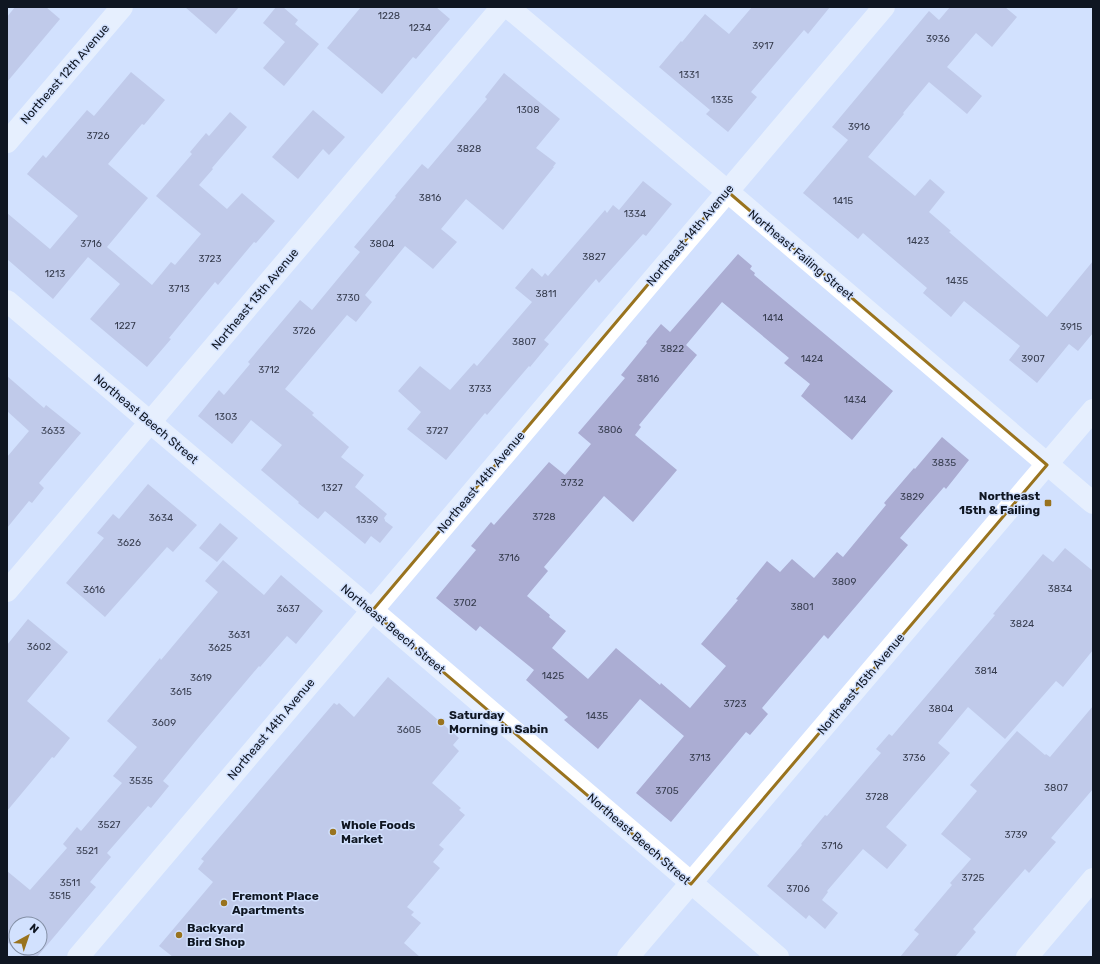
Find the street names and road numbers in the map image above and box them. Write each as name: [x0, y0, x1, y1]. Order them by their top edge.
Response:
street label: Northeast 12th Avenue: [18, 21, 112, 127]
street label: Northeast 14th Avenue: [643, 181, 737, 289]
street label: Northeast Failing Street: [746, 207, 857, 303]
street label: Northeast 13th Avenue: [209, 245, 302, 352]
street label: Northeast Beech Street: [91, 371, 201, 467]
street label: Northeast 14th Avenue: [434, 428, 528, 536]
street label: Northeast Beech Street: [338, 581, 448, 677]
street label: Northeast 15th Avenue: [815, 630, 908, 737]
street label: Northeast 14th Avenue: [224, 675, 318, 783]
street label: Northeast Beech Street: [585, 790, 694, 888]

